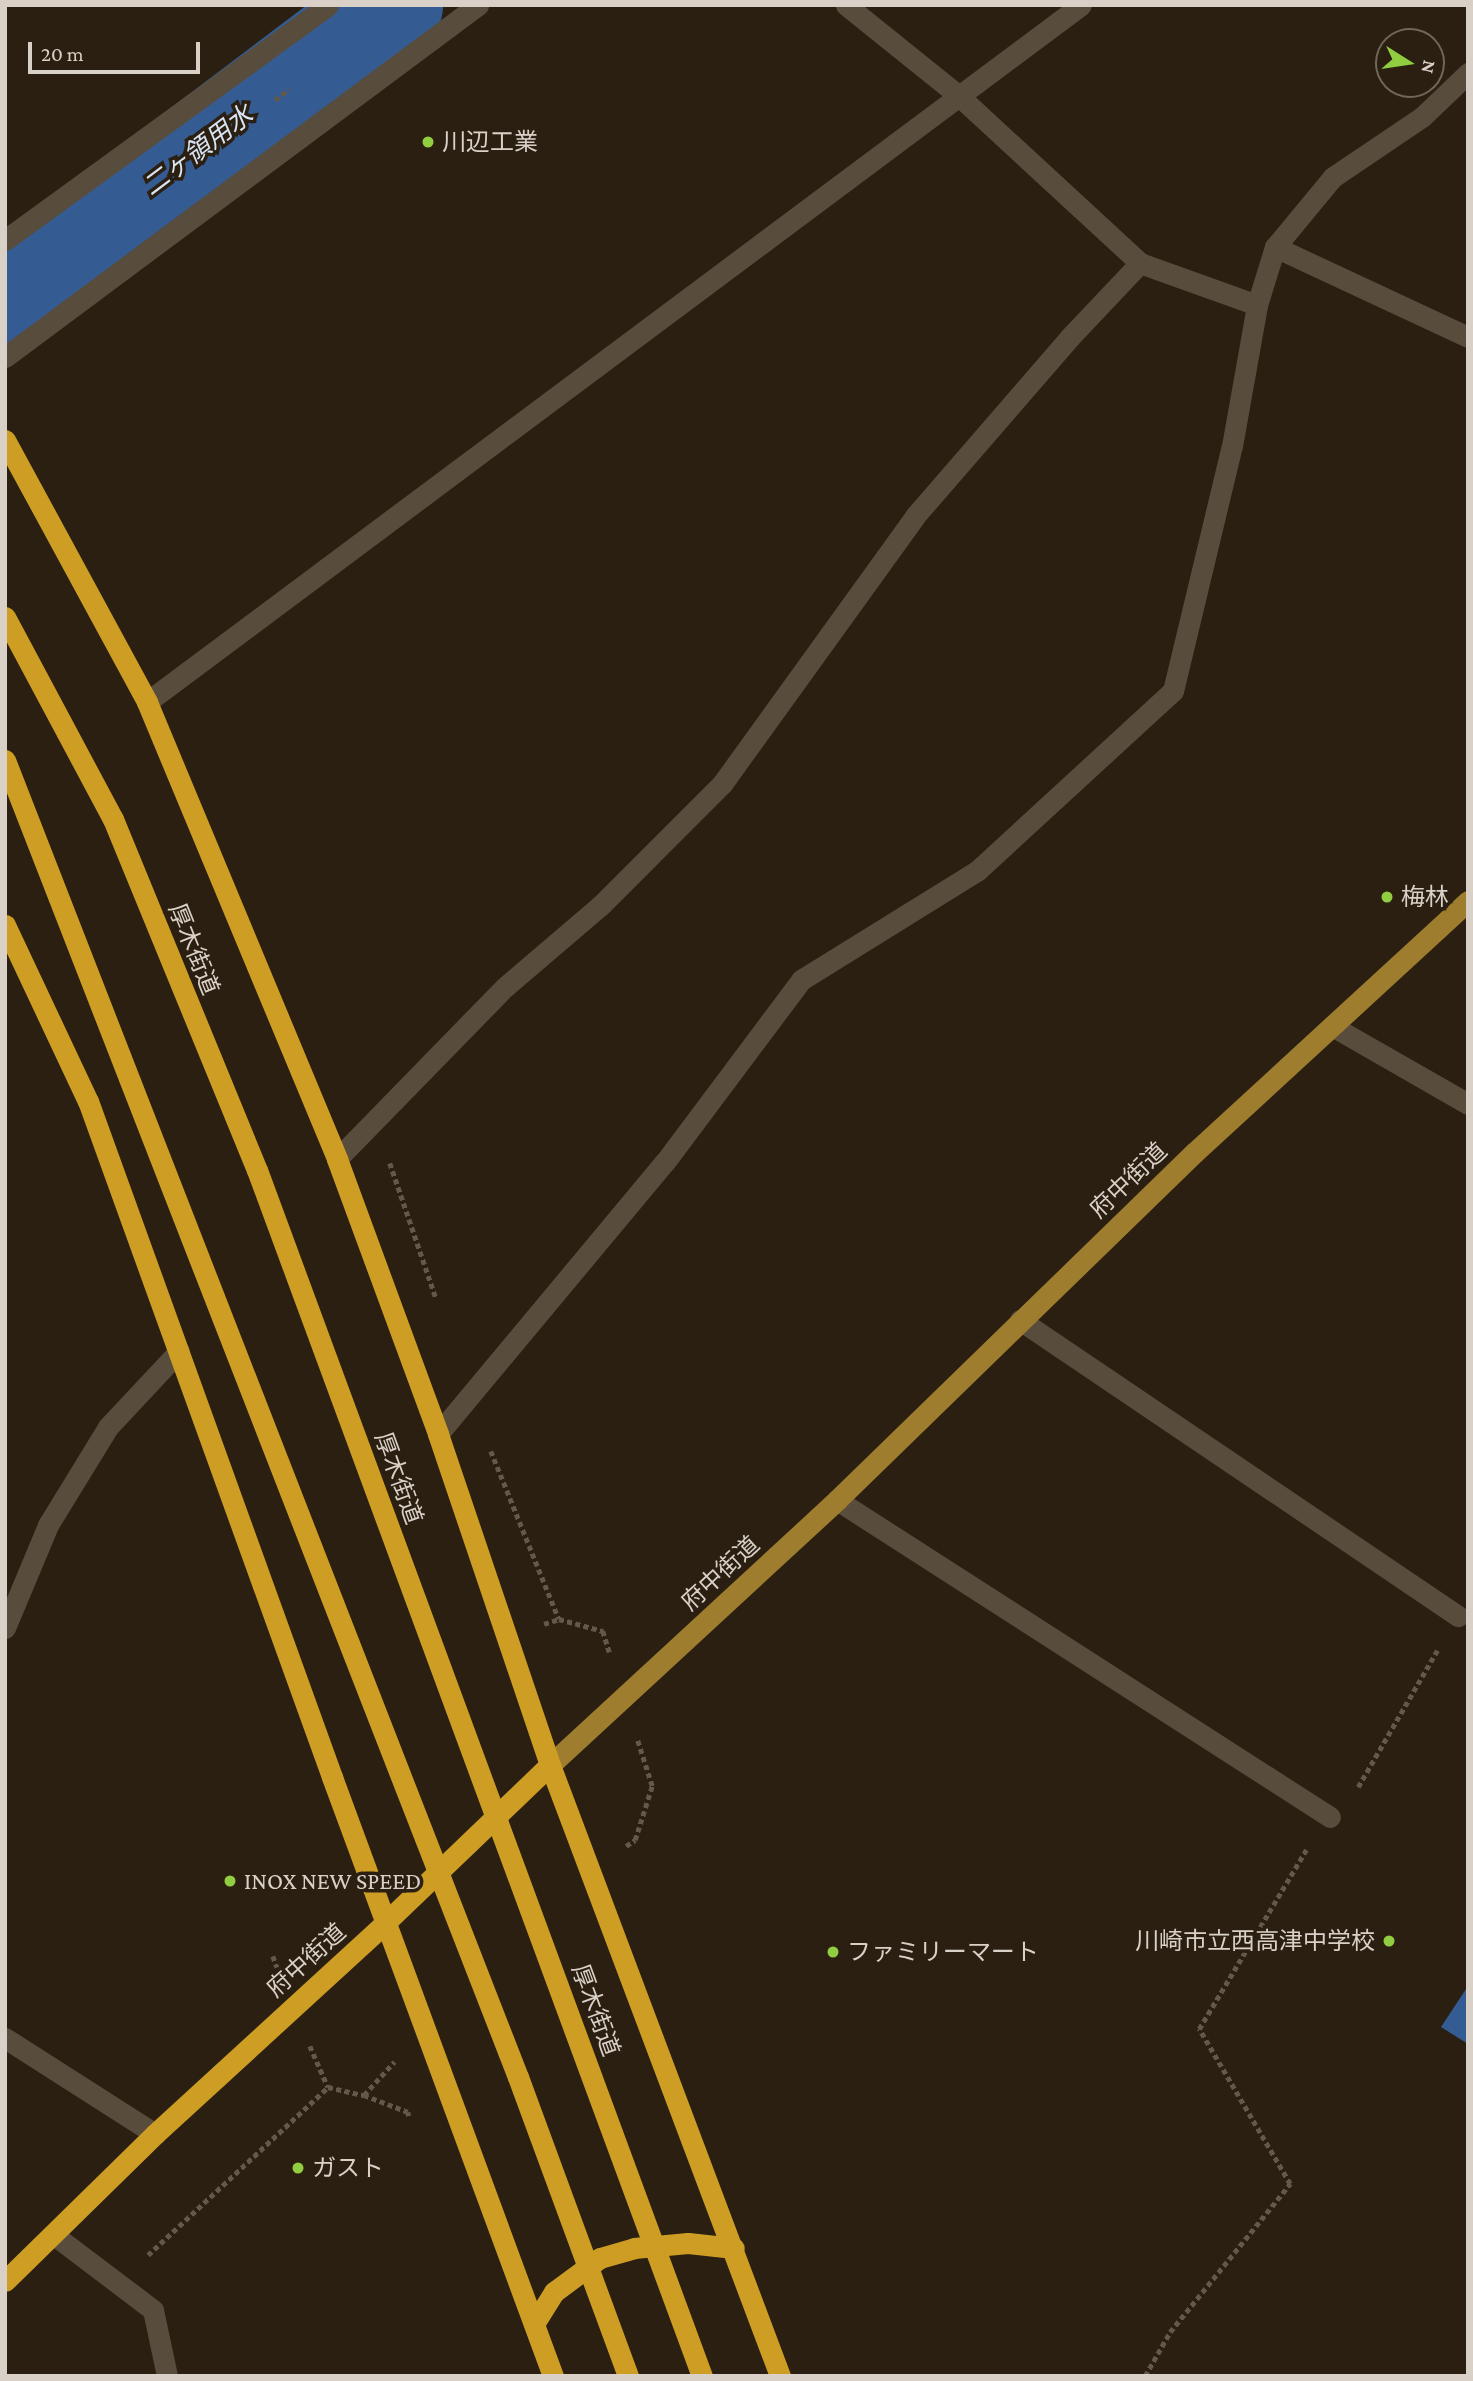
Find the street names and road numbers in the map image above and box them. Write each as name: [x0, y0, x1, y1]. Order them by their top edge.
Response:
street label: 厚木街道: [163, 899, 225, 999]
street label: 府中街道: [1083, 1136, 1173, 1224]
street label: 厚木街道: [369, 1428, 429, 1528]
street label: 府中街道: [675, 1530, 765, 1616]
street label: 府中街道: [261, 1917, 351, 2003]
street label: 厚木街道: [566, 1960, 626, 2060]

